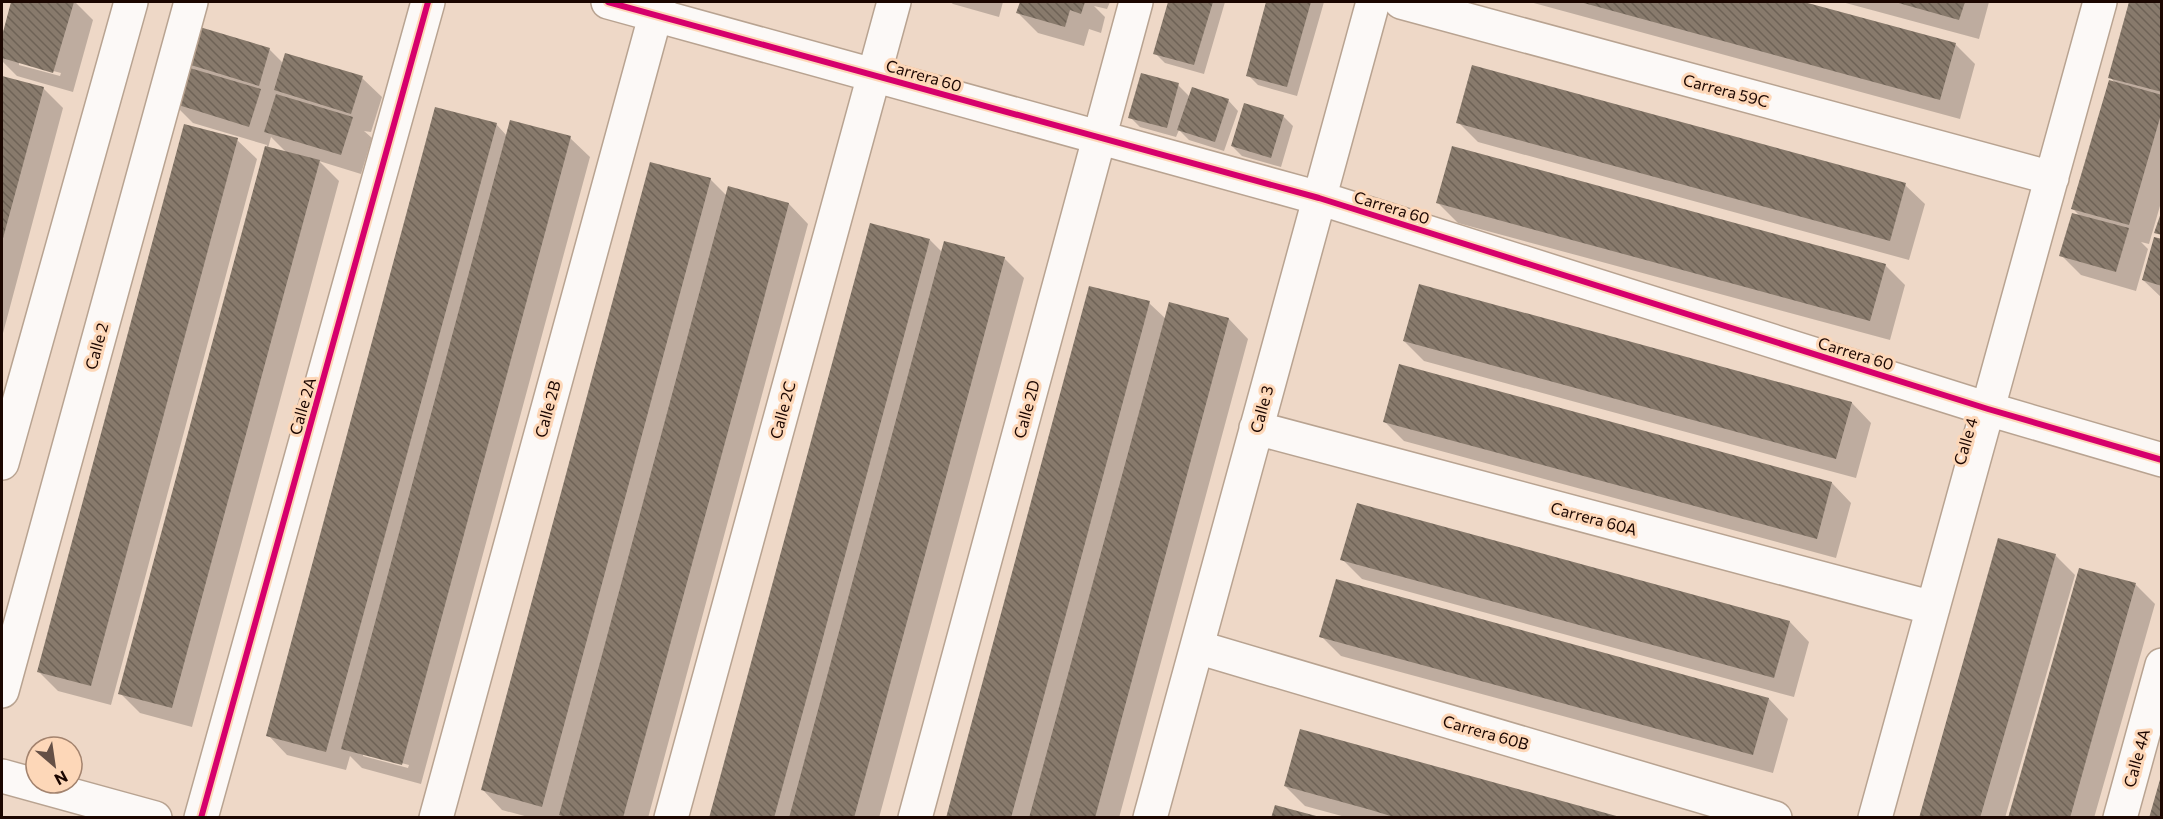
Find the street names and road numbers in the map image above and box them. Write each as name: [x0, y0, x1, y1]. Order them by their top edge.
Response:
street label: Carrera 60: [884, 55, 964, 95]
street label: Carrera 59C: [1681, 69, 1771, 111]
street label: Carrera 60: [1352, 186, 1432, 228]
street label: Calle 2: [81, 320, 111, 372]
street label: Carrera 60: [1816, 332, 1896, 374]
street label: Calle 2A: [285, 375, 319, 437]
street label: Calle 2B: [530, 378, 564, 440]
street label: Calle 2D: [1009, 378, 1043, 440]
street label: Calle 2C: [765, 379, 799, 441]
street label: Calle 3: [1246, 383, 1276, 435]
street label: Calle 4: [1949, 415, 1981, 467]
street label: Carrera 60A: [1549, 497, 1639, 539]
street label: Carrera 60B: [1441, 711, 1531, 753]
street label: Calle 4A: [2119, 727, 2153, 789]

